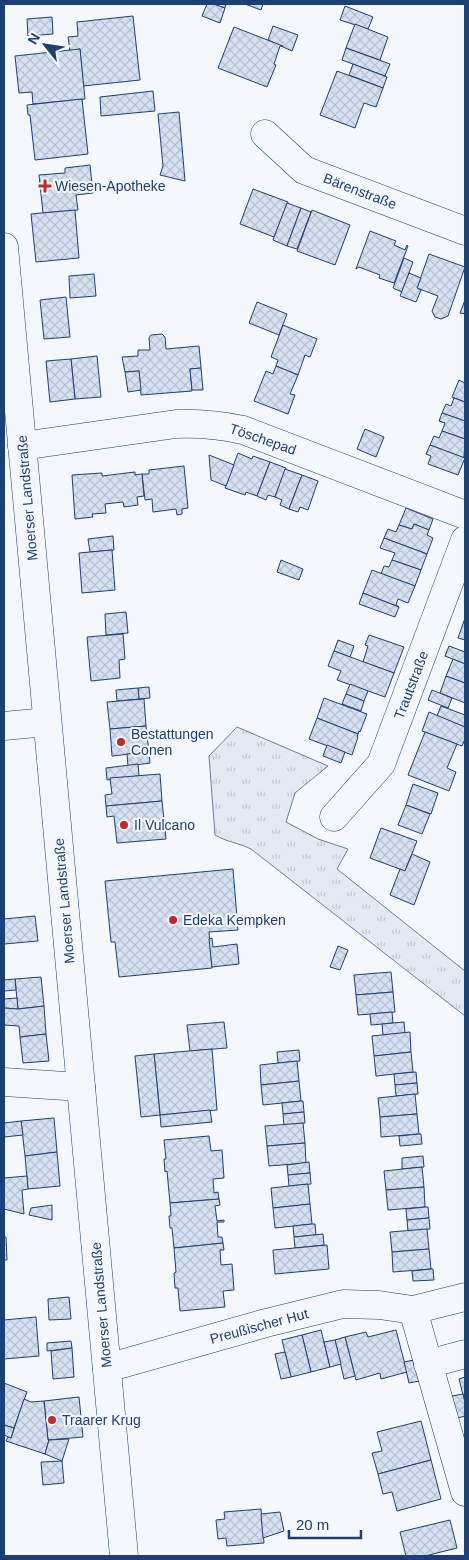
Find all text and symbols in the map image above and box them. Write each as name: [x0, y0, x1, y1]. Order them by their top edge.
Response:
north arrow: [20, 20, 70, 70]
text: N: [24, 30, 43, 47]
street label: Bärenstraße: [321, 170, 399, 212]
place label: Wiesen-Apotheke: [55, 178, 166, 194]
marker: Wiesen-Apotheke: [39, 180, 51, 192]
street label: Töschepad: [228, 420, 298, 458]
street label: Moerser Landstraße: [14, 434, 40, 561]
street label: Trautstraße: [391, 648, 431, 721]
place label: Bestattungen Conen: [131, 726, 214, 758]
marker: Bestattungen Conen: [115, 736, 127, 748]
place label: Il Vulcano: [134, 817, 195, 833]
marker: Il Vulcano: [118, 819, 130, 831]
street label: Moerser Landstraße: [51, 837, 77, 964]
place label: Edeka Kempken: [183, 912, 286, 928]
marker: Edeka Kempken: [167, 914, 179, 926]
street label: Moerser Landstraße: [88, 1241, 114, 1368]
street label: Preußischer Hut: [208, 1305, 310, 1347]
place label: Traarer Krug: [62, 1412, 141, 1428]
marker: Traarer Krug: [46, 1414, 58, 1426]
scale bar: [289, 1508, 362, 1540]
text: 20 m: [296, 1516, 329, 1533]

